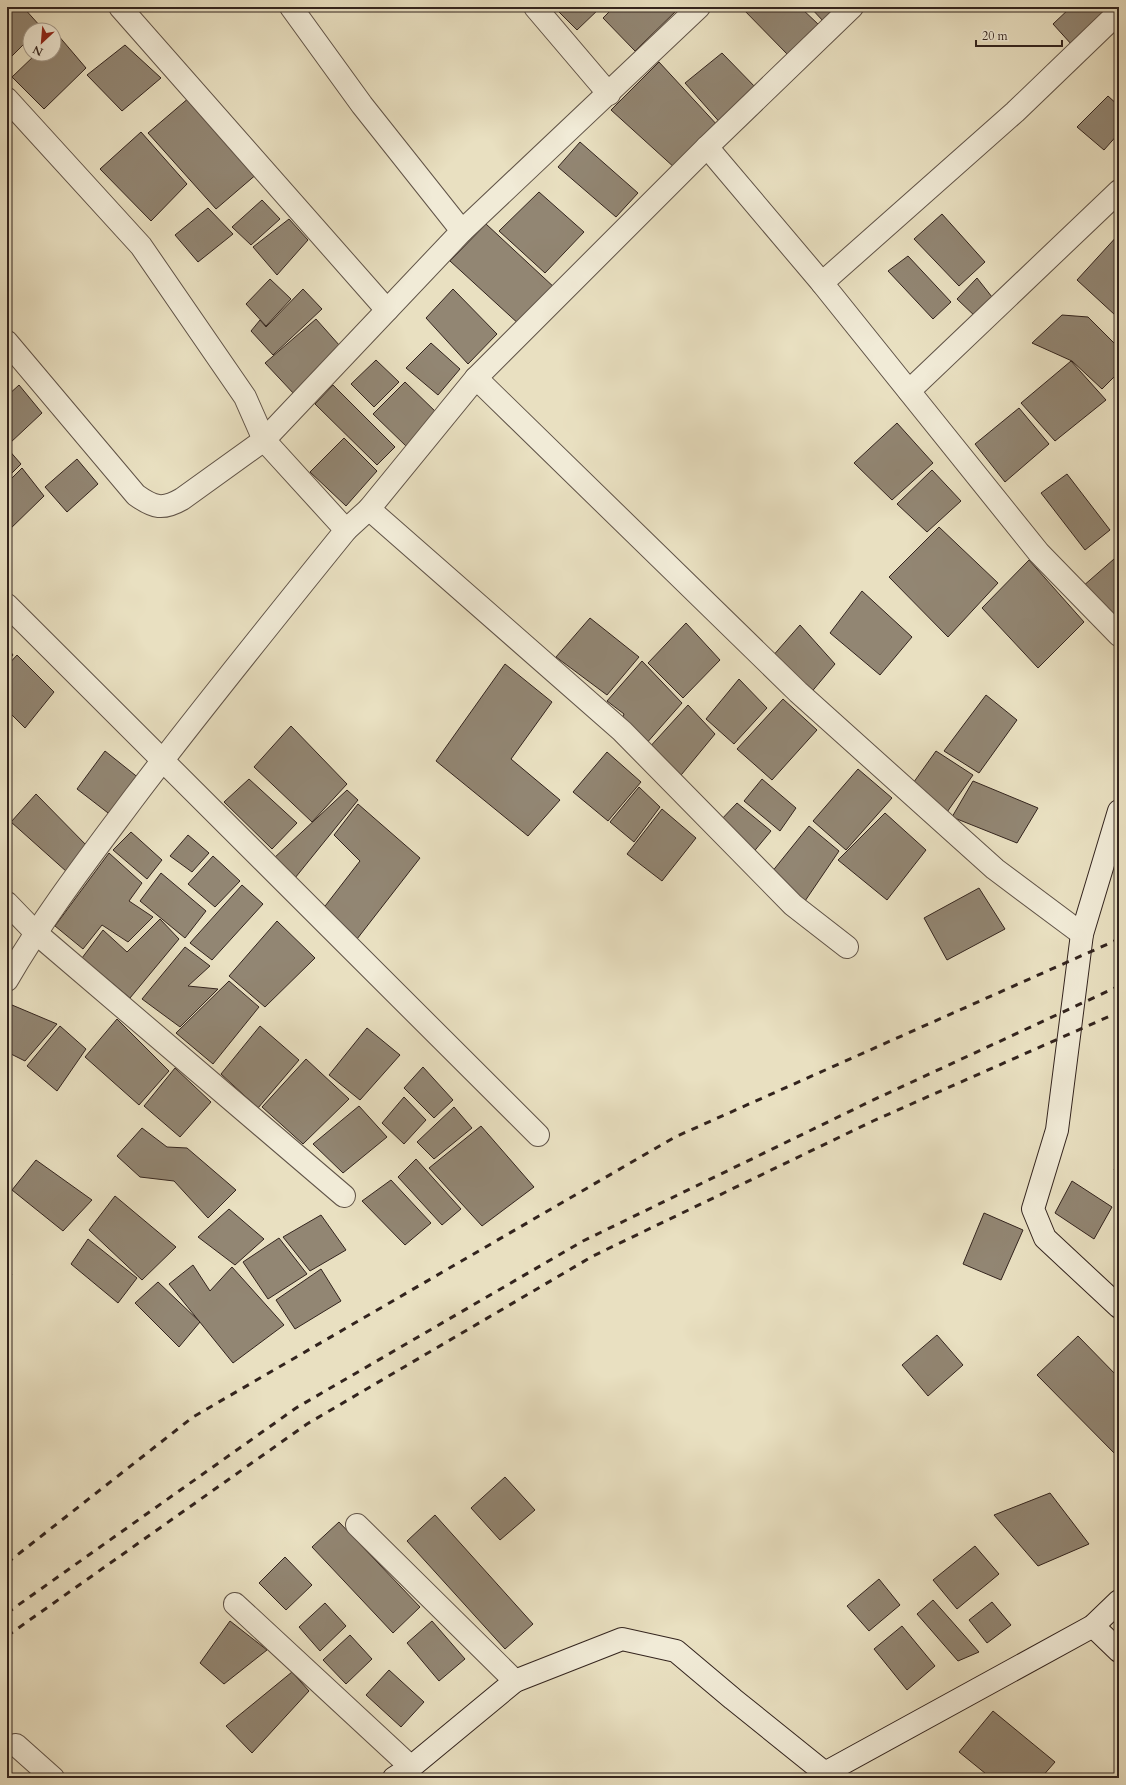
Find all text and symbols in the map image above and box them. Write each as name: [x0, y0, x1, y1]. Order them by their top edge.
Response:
north arrow: [22, 22, 62, 62]
scale bar: [976, 22, 1062, 48]
text: 20 m: [982, 28, 1009, 44]
text: N: [30, 42, 45, 59]

